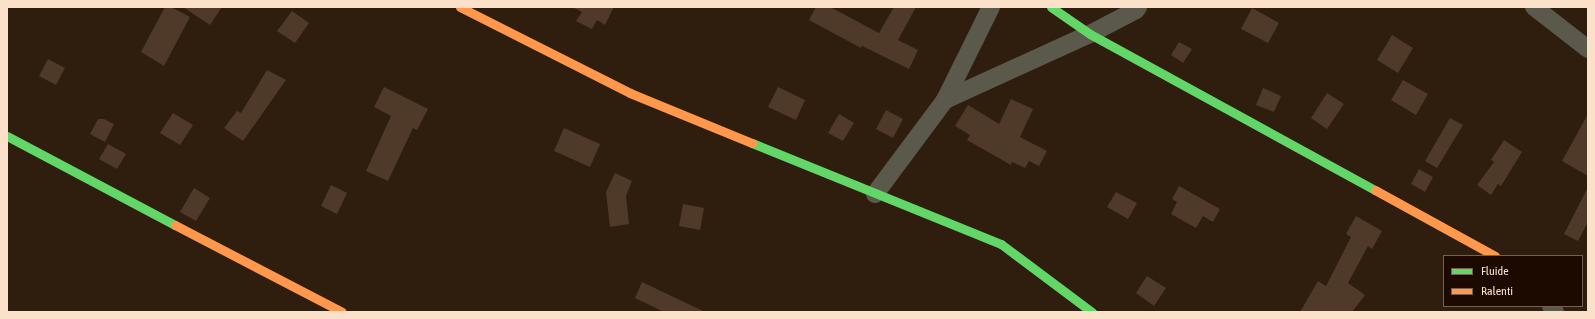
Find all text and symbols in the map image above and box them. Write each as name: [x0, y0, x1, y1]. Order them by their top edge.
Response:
legend: [1443, 255, 1583, 307]
text: Fluide: [1481, 264, 1509, 278]
text: Ralenti: [1481, 284, 1513, 298]

